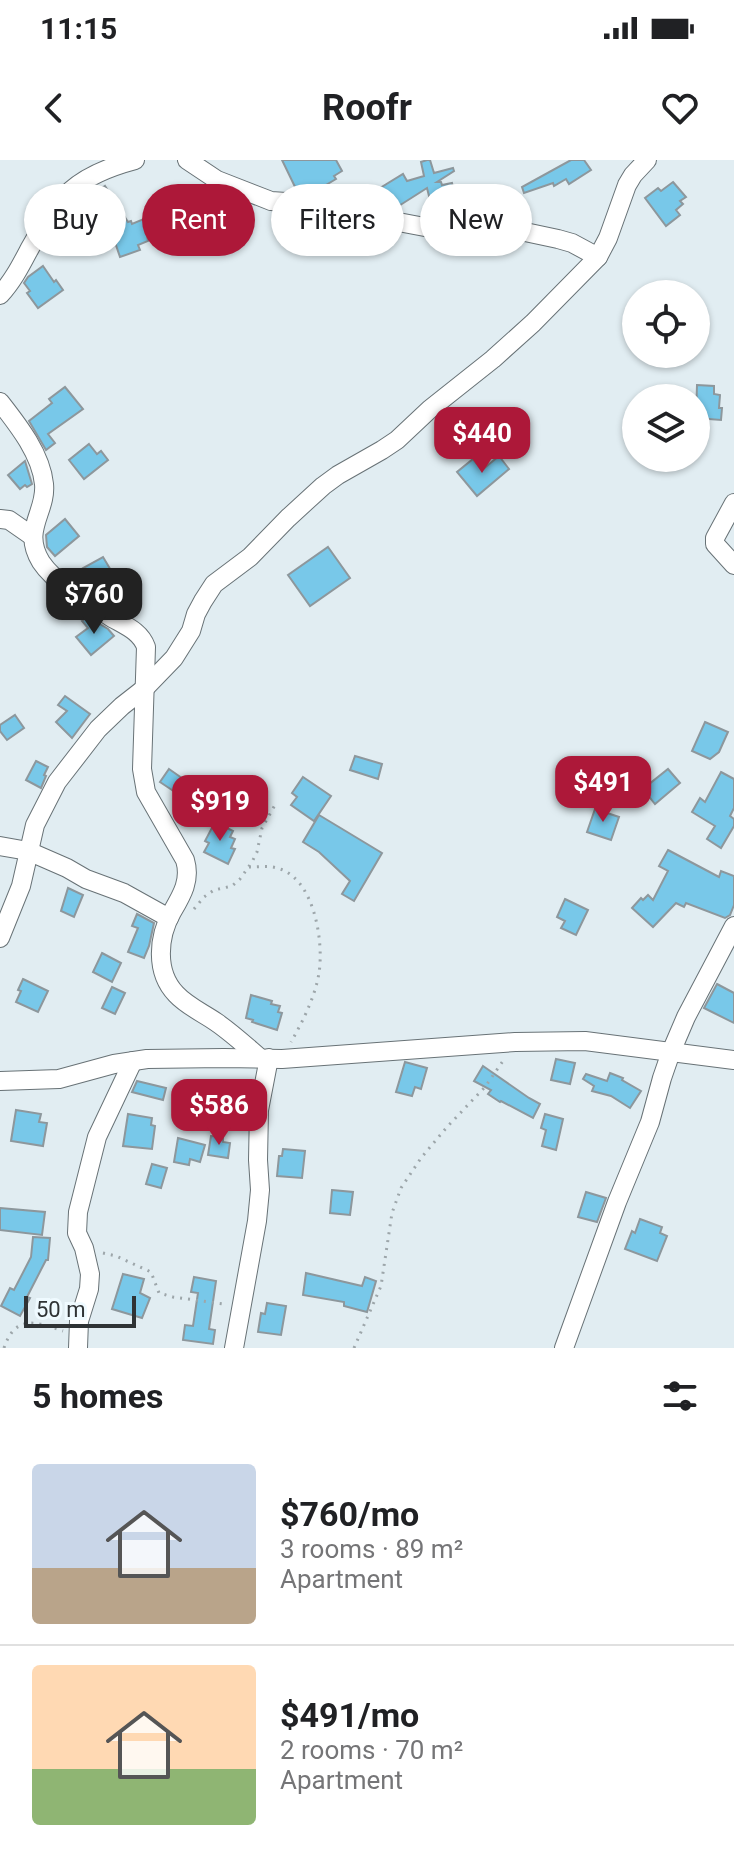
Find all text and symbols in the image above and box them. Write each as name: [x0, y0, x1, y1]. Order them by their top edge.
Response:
text: 11:15: [40, 11, 117, 46]
icon: back: [32, 86, 76, 130]
icon: heart: [658, 86, 702, 130]
text: Roofr: [322, 87, 412, 129]
chip: Buy: [24, 184, 126, 256]
chip: Rent: [142, 184, 255, 256]
chip: Filters: [271, 184, 404, 256]
chip: New: [420, 184, 532, 256]
map controls: [622, 280, 710, 472]
button: locate: [622, 280, 710, 368]
button: layers: [622, 384, 710, 472]
pin: $440: [435, 407, 529, 475]
text: $440: [452, 418, 512, 448]
pin: $760: [47, 568, 141, 636]
text: $760: [64, 579, 124, 609]
pin: $491: [556, 756, 650, 824]
text: $491: [573, 767, 633, 797]
pin: $919: [173, 775, 267, 843]
text: $919: [190, 786, 250, 816]
pin: $586: [172, 1079, 266, 1147]
text: $586: [189, 1090, 249, 1120]
scale bar: [24, 1292, 136, 1328]
text: 50 m: [36, 1297, 85, 1322]
icon: filters: [658, 1374, 702, 1418]
text: 5 homes: [32, 1376, 163, 1416]
text: $760/mo: [280, 1494, 419, 1534]
icon: home: [96, 1496, 192, 1592]
text: 3 rooms · 89 m²: [280, 1534, 463, 1564]
text: Apartment: [280, 1564, 403, 1594]
text: $491/mo: [280, 1695, 419, 1735]
icon: home: [96, 1697, 192, 1793]
text: 2 rooms · 70 m²: [280, 1735, 463, 1765]
text: Apartment: [280, 1765, 403, 1795]

